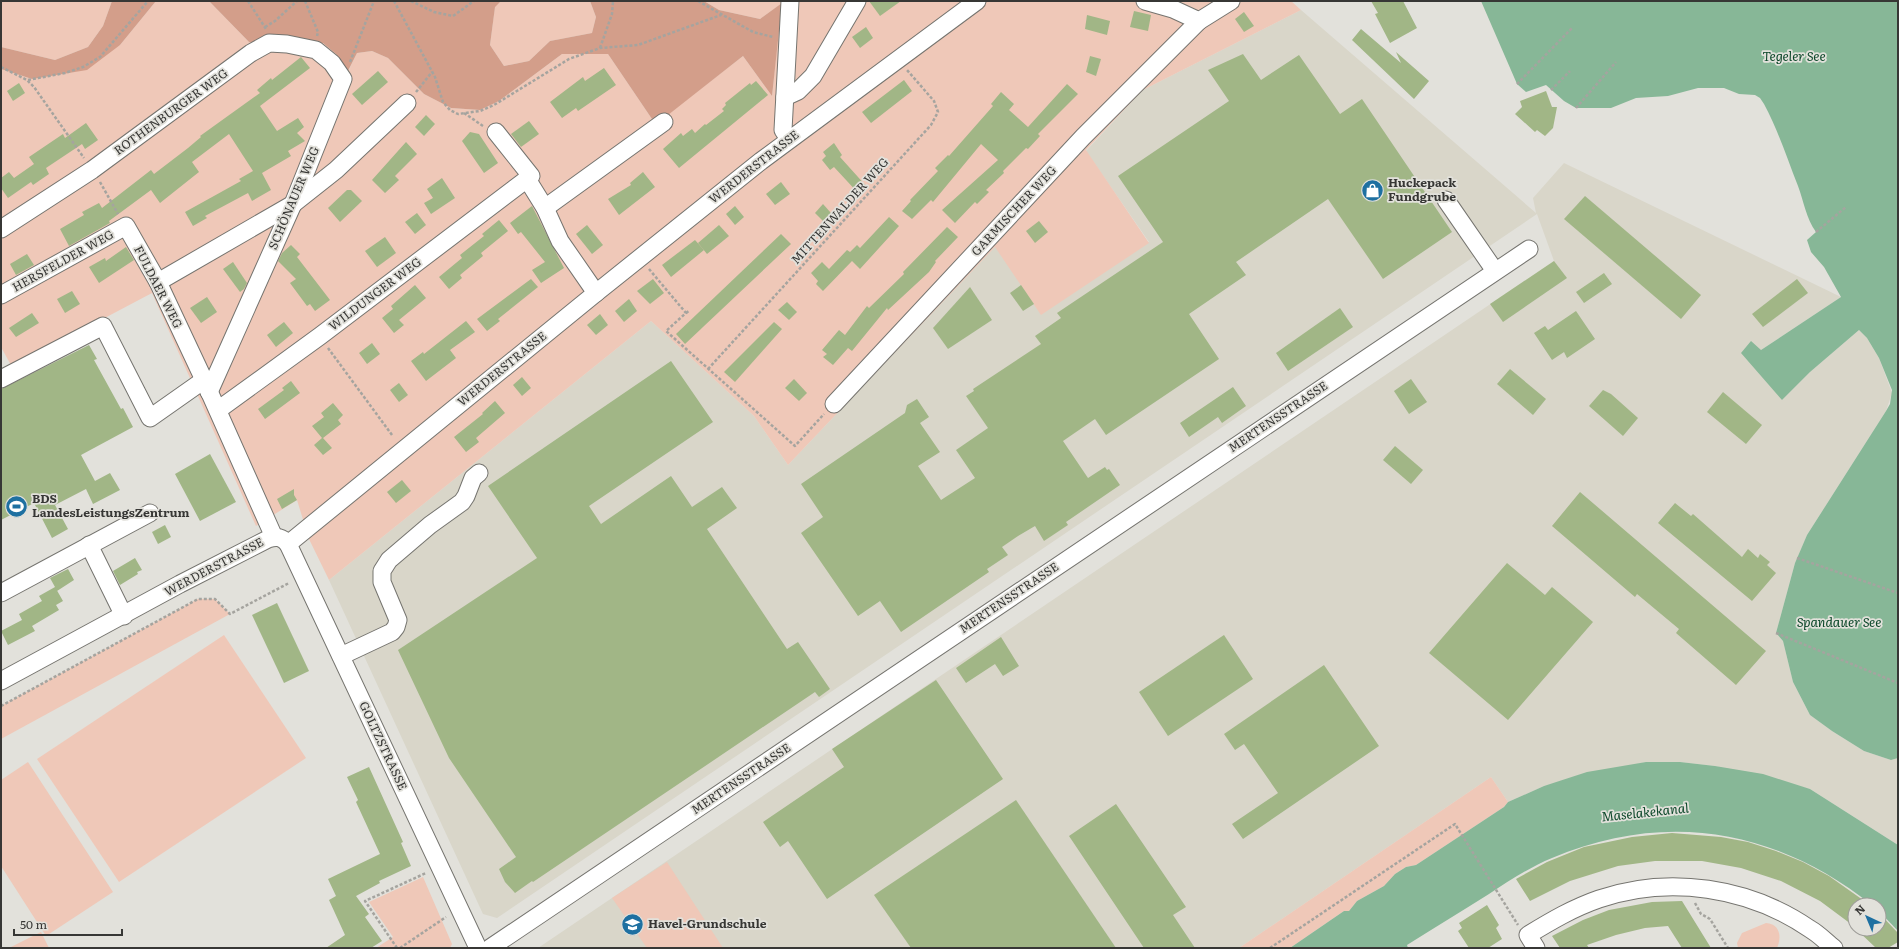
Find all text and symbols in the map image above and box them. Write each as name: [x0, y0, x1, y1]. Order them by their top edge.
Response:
water label: Tegeler See: [1762, 46, 1826, 65]
street label: ROTHENBURGER WEG: [110, 64, 231, 159]
street label: WERDERSTRASSE: [704, 125, 803, 207]
street label: SCHÖNAUER WEG: [263, 143, 323, 252]
street label: MITTENWALDER WEG: [786, 153, 892, 268]
street label: GARMISCHER WEG: [967, 161, 1060, 259]
place label: Huckepack Fundgrube: [1388, 173, 1457, 205]
shop icon: Huckepack Fundgrube: [1360, 177, 1386, 203]
street label: HERSFELDER WEG: [8, 225, 117, 296]
street label: FULDAER WEG: [130, 242, 187, 331]
street label: WILDUNGER WEG: [324, 252, 425, 334]
street label: WERDERSTRASSE: [453, 326, 550, 410]
street label: MERTENSSTRASSE: [1224, 376, 1331, 456]
place label: BDS LandesLeistungsZentrum: [32, 489, 190, 521]
sports icon: BDS LandesLeistungsZentrum: [4, 493, 30, 519]
street label: WERDERSTRASSE: [161, 532, 267, 600]
street label: MERTENSSTRASSE: [955, 557, 1062, 637]
water label: Spandauer See: [1797, 612, 1881, 631]
street label: GOLTZSTRASSE: [355, 698, 413, 793]
street label: MERTENSSTRASSE: [687, 738, 794, 818]
water label: Maselakekanal: [1600, 797, 1690, 826]
north arrow: [1847, 897, 1887, 937]
text: N: [1850, 900, 1868, 918]
scale bar: [14, 911, 122, 937]
school or university icon: Havel-Grundschule: [619, 911, 645, 937]
place label: Havel-Grundschule: [648, 914, 767, 932]
text: 50 m: [20, 915, 47, 933]

